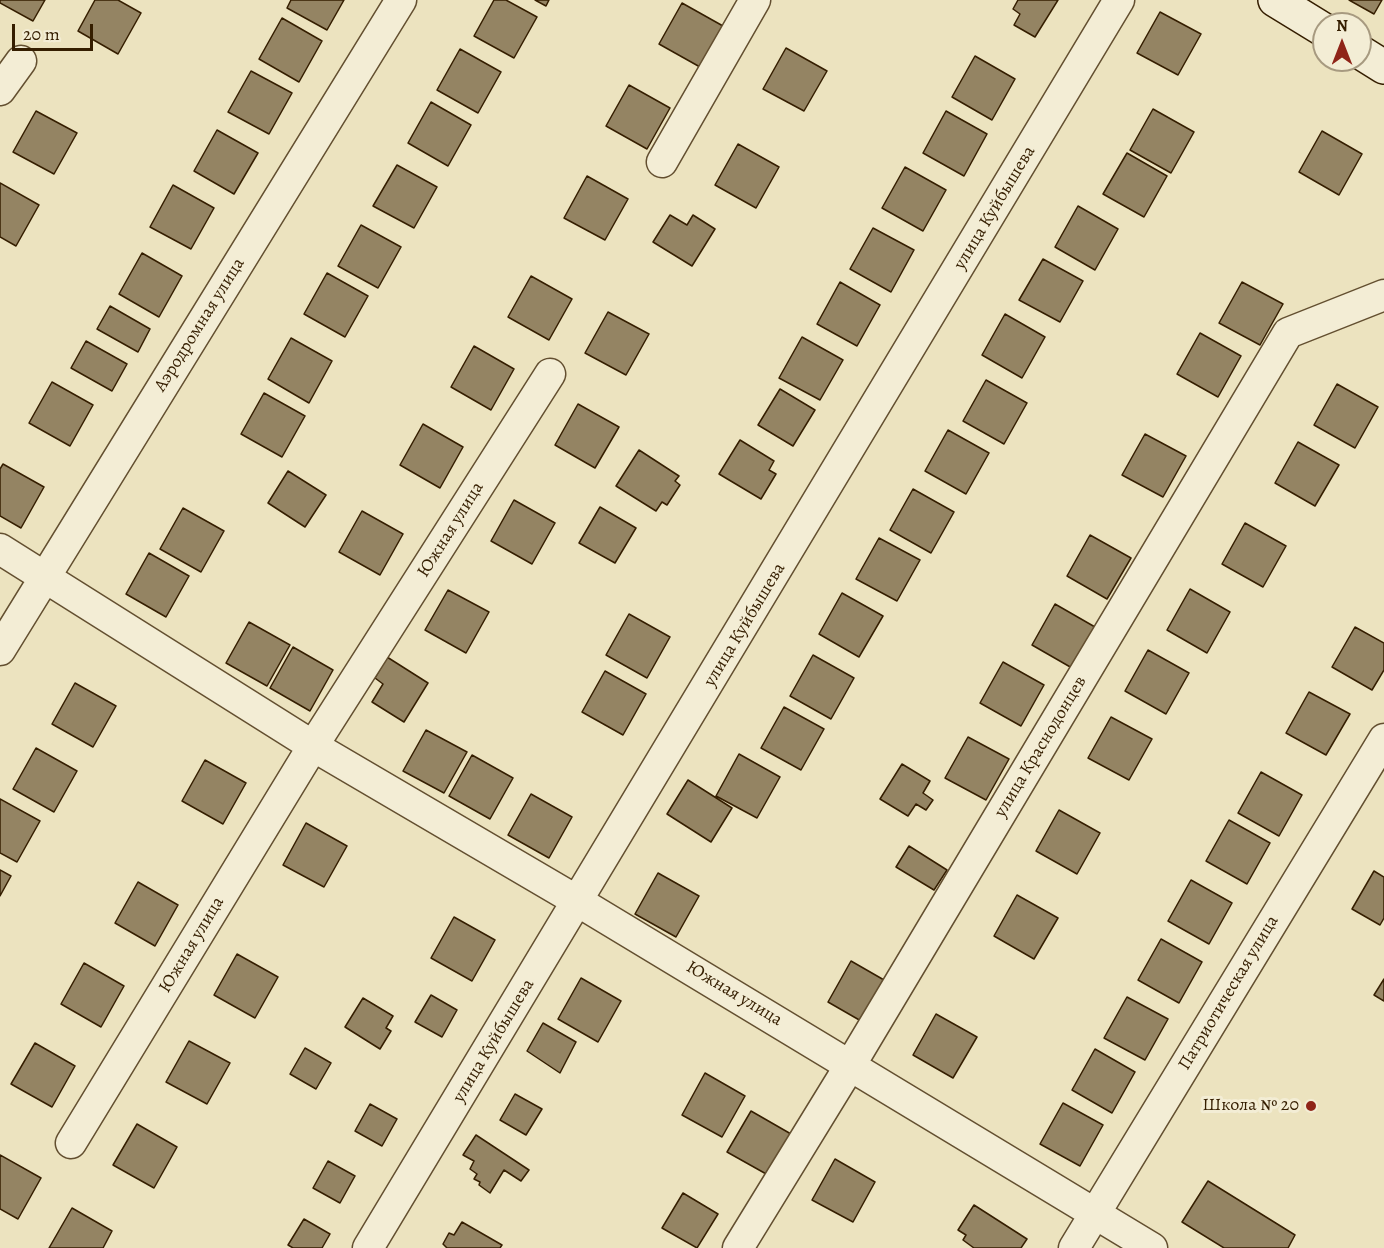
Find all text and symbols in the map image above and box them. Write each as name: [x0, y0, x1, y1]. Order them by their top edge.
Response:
scale bar: [15, 12, 96, 50]
north arrow: [1312, 12, 1372, 72]
text: N: [1336, 15, 1348, 37]
text: 20 m: [23, 22, 60, 46]
street label: улица Куйбышева: [950, 142, 1040, 274]
street label: Аэродромная улица: [150, 254, 250, 396]
street label: Южная улица: [413, 478, 489, 582]
street label: улица Куйбышева: [700, 559, 790, 691]
street label: улица Краснодонцев: [990, 672, 1092, 822]
street label: Южная улица: [155, 893, 229, 997]
street label: Патриотическая улица: [1174, 912, 1284, 1074]
street label: Южная улица: [682, 957, 786, 1031]
street label: улица Куйбышева: [449, 975, 539, 1107]
place label: Школа № 20: [1202, 1095, 1299, 1117]
marker: Школа № 20: [1304, 1099, 1318, 1113]

